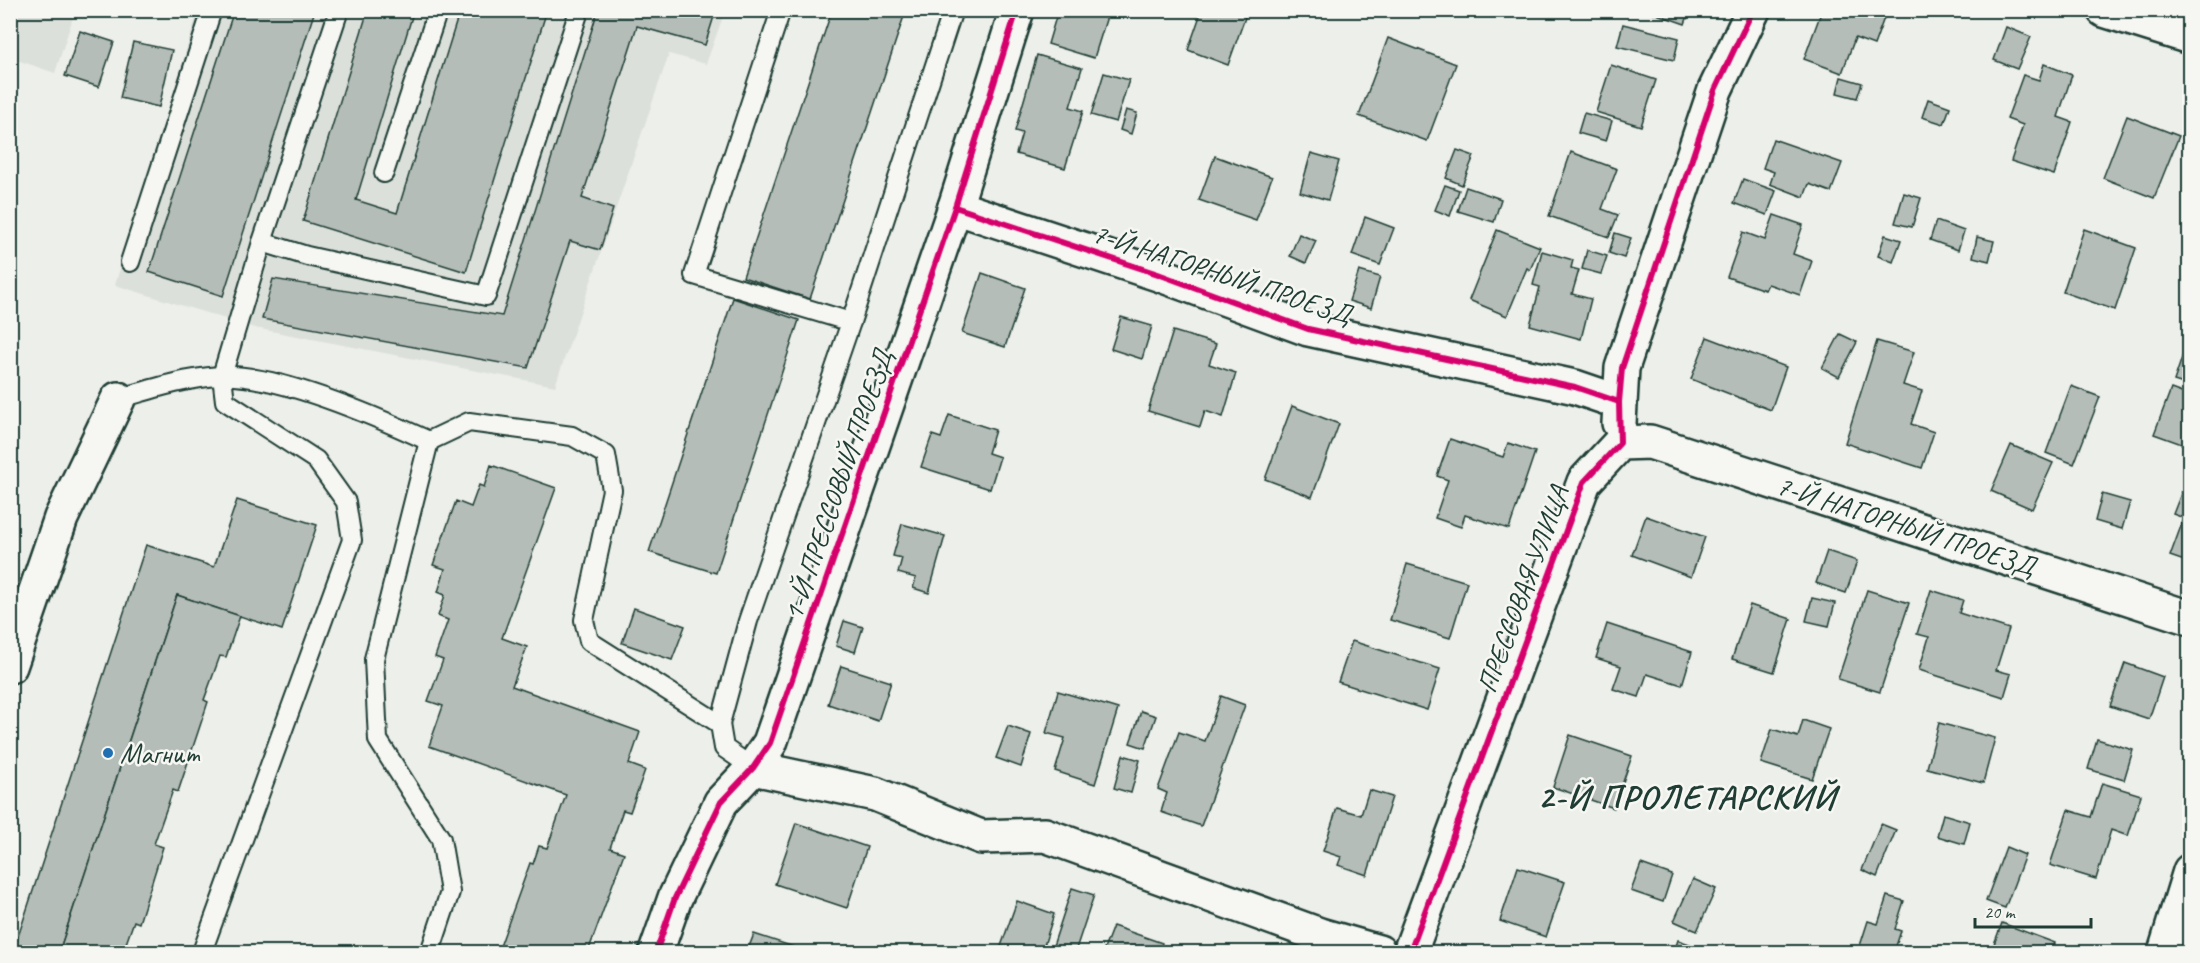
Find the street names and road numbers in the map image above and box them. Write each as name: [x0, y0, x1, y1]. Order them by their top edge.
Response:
street label: 7-Й НАГОРНЫЙ ПРОЕЗД: [1088, 215, 1358, 333]
street label: 1-Й ПРЕССОВЫЙ ПРОЕЗД: [775, 343, 901, 625]
street label: 7-Й НАГОРНЫЙ ПРОЕЗД: [1772, 467, 2042, 585]
street label: ПРЕССОВАЯ УЛИЦА: [1469, 479, 1577, 697]

